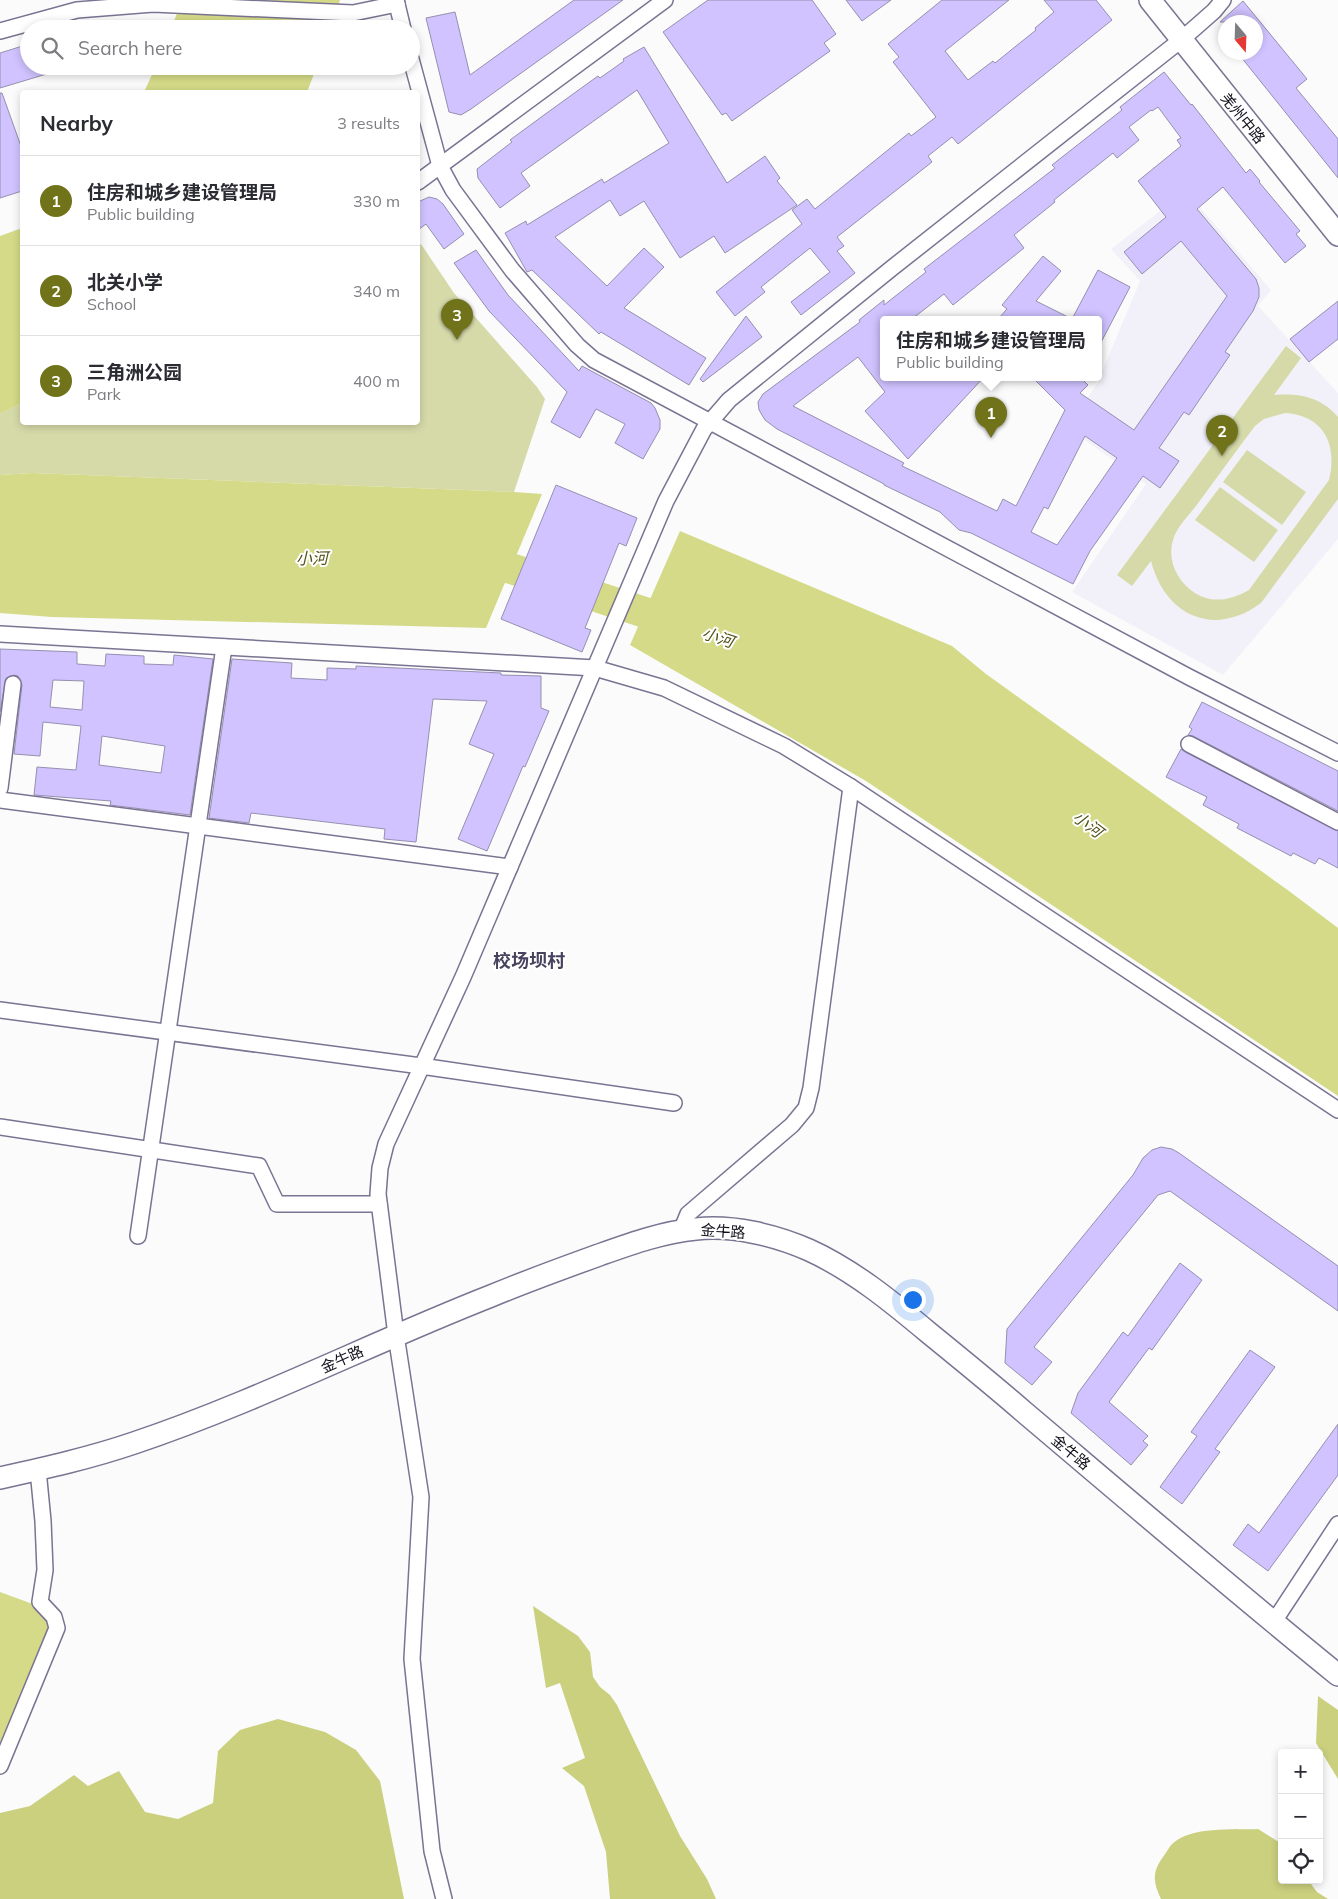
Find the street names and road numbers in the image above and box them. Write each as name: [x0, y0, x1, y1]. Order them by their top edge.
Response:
street label: 羌州中路: [1217, 89, 1269, 147]
street label: 金牛路: [700, 1220, 746, 1242]
street label: 金牛路: [318, 1341, 366, 1377]
street label: 金牛路: [1048, 1430, 1094, 1474]

